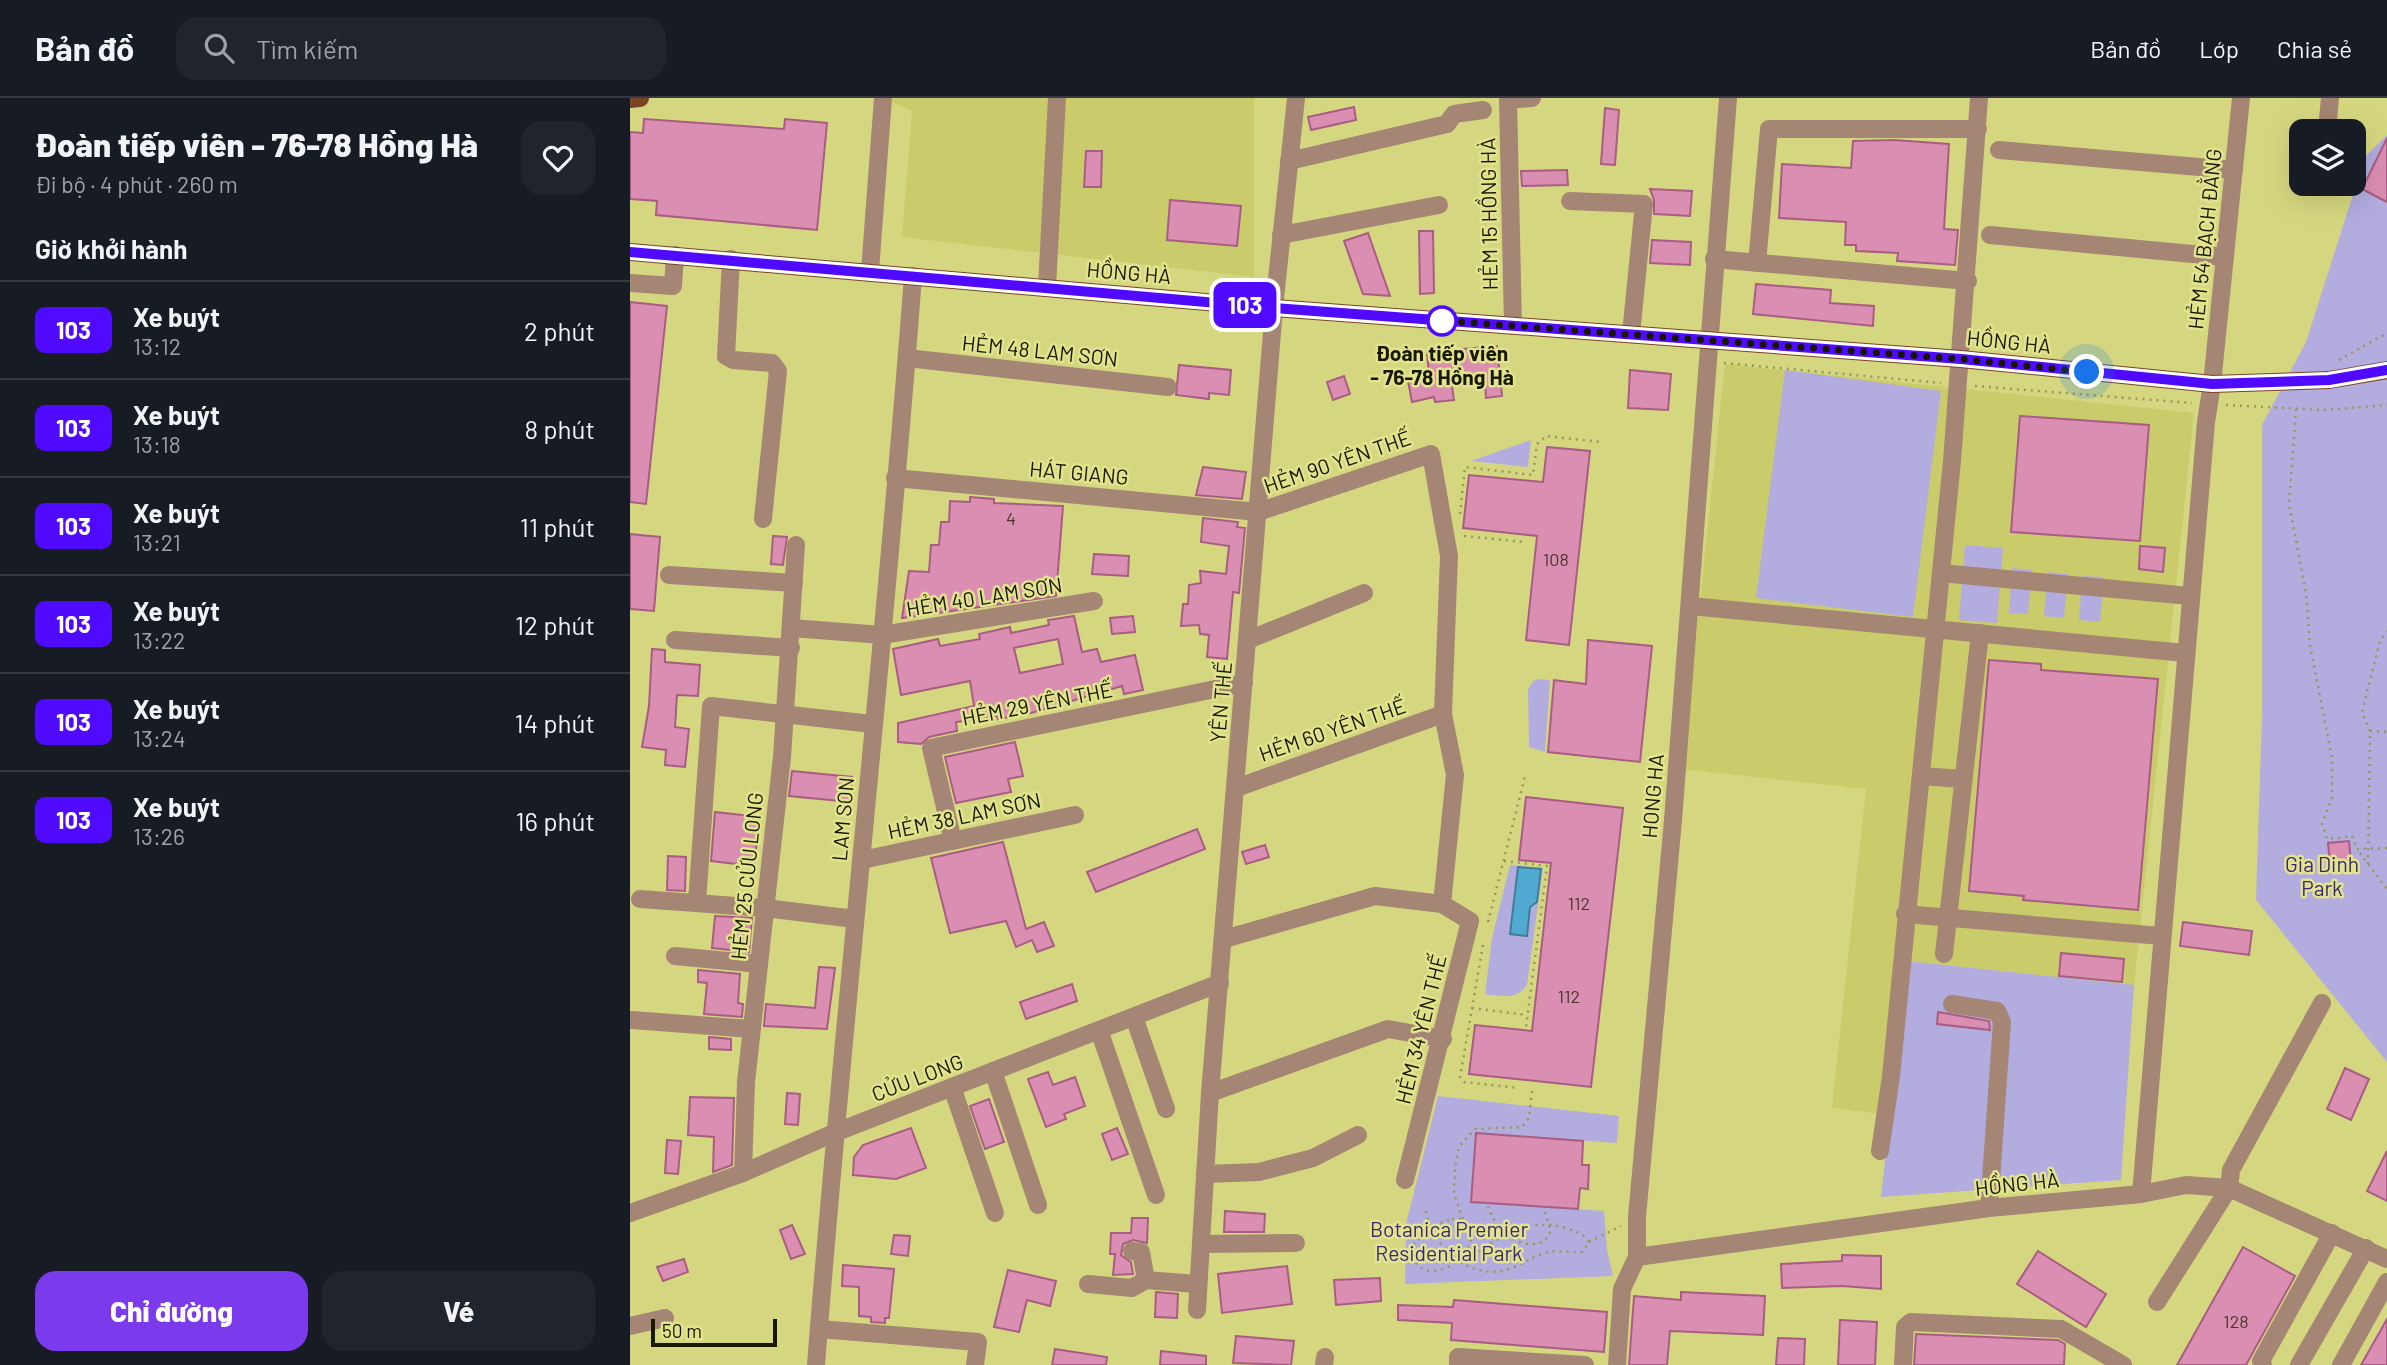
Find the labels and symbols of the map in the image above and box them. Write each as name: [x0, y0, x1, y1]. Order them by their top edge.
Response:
street label: HẺM 15 HỒNG HÀ: [1473, 137, 1502, 291]
street label: HẺM 54 BẠCH ĐẰNG: [2180, 147, 2226, 331]
street label: HỒNG HÀ: [1086, 255, 1173, 288]
line badge: 103: [1205, 282, 1285, 328]
marker: Đoàn tiếp viên - 76-78 Hồng Hà: [1427, 306, 1457, 336]
street label: HỒNG HÀ: [1966, 323, 2053, 358]
street label: HẺM 48 LAM SƠN: [961, 329, 1119, 371]
place label: Đoàn tiếp viên - 76-78 Hồng Hà: [1370, 340, 1514, 389]
your location: [2069, 354, 2104, 389]
street label: HẺM 90 YÊN THẾ: [1260, 424, 1414, 498]
street label: HÁT GIANG: [1028, 455, 1130, 489]
house number: 4: [1006, 507, 1016, 529]
house number: 108: [1543, 548, 1569, 570]
street label: HẺM 40 LAM SƠN: [904, 571, 1064, 621]
street label: YÊN THẾ: [1204, 661, 1236, 743]
street label: HẺM 29 YÊN THẾ: [959, 676, 1115, 730]
street label: HẺM 60 YÊN THẾ: [1255, 692, 1409, 766]
street label: HONG HA: [1636, 752, 1668, 839]
street label: LAM SON: [826, 776, 858, 862]
street label: HẺM 38 LAM SƠN: [885, 787, 1043, 843]
street label: HẺM 25 CỬU LONG: [725, 791, 767, 961]
park label: Gia Dinh Park: [2285, 851, 2359, 900]
house number: 112: [1568, 892, 1590, 914]
street label: HẺM 34 YÊN THẾ: [1389, 952, 1451, 1106]
house number: 112: [1558, 985, 1580, 1007]
street label: CỬU LONG: [868, 1048, 966, 1106]
street label: HỒNG HÀ: [1973, 1165, 2061, 1200]
park label: Botanica Premier Residential Park: [1370, 1216, 1528, 1265]
house number: 128: [2223, 1310, 2249, 1332]
scale bar: [651, 1316, 777, 1348]

